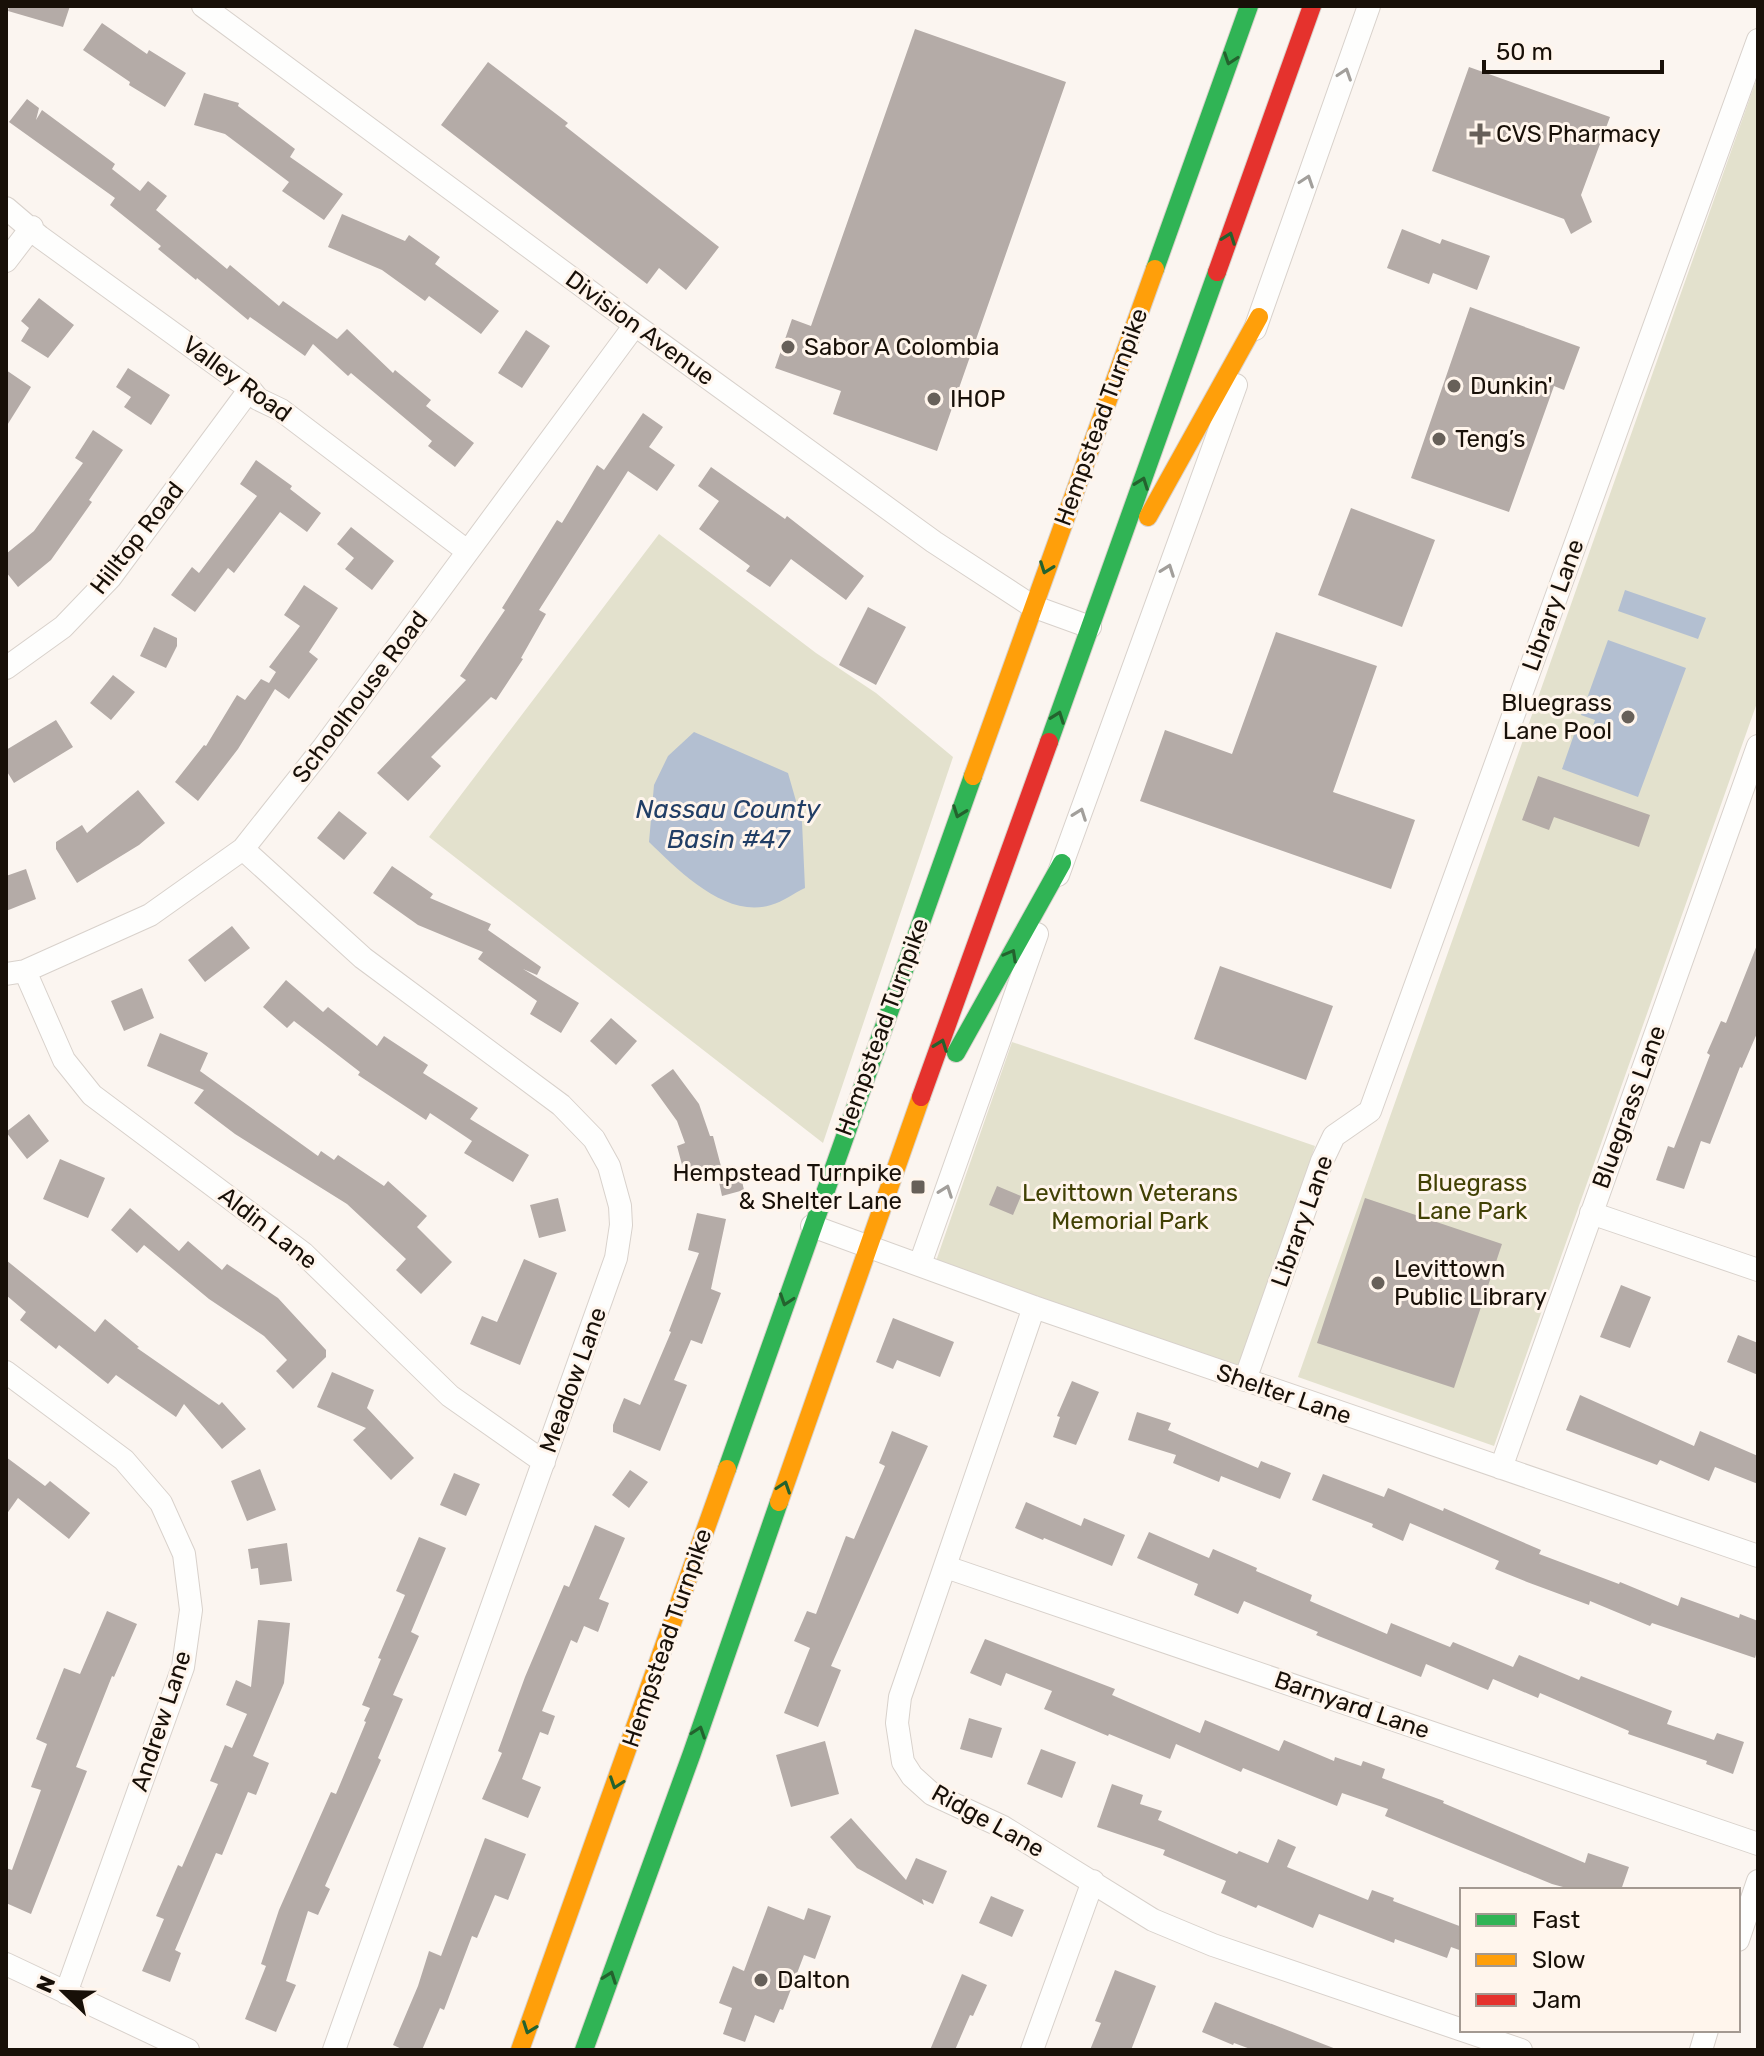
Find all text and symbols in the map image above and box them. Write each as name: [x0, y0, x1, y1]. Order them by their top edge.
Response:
scale bar: [1484, 24, 1662, 74]
text: 50 m: [1496, 38, 1553, 66]
one-way arrow: [1223, 52, 1239, 66]
one-way arrow: [1335, 68, 1351, 82]
place label: CVS Pharmacy: [1496, 120, 1661, 148]
marker: CVS Pharmacy: [1471, 125, 1489, 143]
one-way arrow: [1297, 175, 1314, 189]
one-way arrow: [1220, 232, 1236, 246]
street label: Division Avenue: [560, 265, 720, 391]
street label: Hempstead Turnpike: [1049, 304, 1153, 530]
street label: Valley Road: [177, 330, 297, 428]
place label: Sabor A Colombia: [804, 333, 999, 361]
marker: Sabor A Colombia: [779, 338, 797, 356]
place label: Dunkin': [1470, 372, 1553, 400]
marker: Dunkin': [1445, 377, 1463, 395]
place label: IHOP: [950, 385, 1005, 413]
marker: IHOP: [925, 390, 943, 408]
place label: Teng’s: [1455, 425, 1526, 453]
marker: Teng’s: [1430, 430, 1448, 448]
street label: Hilltop Road: [84, 476, 190, 600]
one-way arrow: [1132, 477, 1149, 491]
street label: Library Lane: [1516, 535, 1590, 675]
one-way arrow: [1040, 560, 1056, 574]
one-way arrow: [1158, 563, 1175, 577]
street label: Schoolhouse Road: [286, 606, 434, 788]
place label: Bluegrass Lane Pool: [1501, 689, 1612, 745]
marker: Bluegrass Lane Pool: [1619, 708, 1637, 726]
one-way arrow: [1048, 711, 1065, 725]
water label: Nassau County Basin #47: [635, 794, 821, 855]
one-way arrow: [953, 804, 969, 818]
one-way arrow: [1070, 808, 1087, 822]
street label: Hempstead Turnpike: [830, 914, 934, 1140]
one-way arrow: [1001, 949, 1017, 963]
street label: Bluegrass Lane: [1587, 1022, 1671, 1192]
one-way arrow: [931, 1039, 947, 1053]
street label: Library Lane: [1265, 1151, 1339, 1291]
place label: Hempstead Turnpike & Shelter Lane: [672, 1159, 902, 1215]
park label: Bluegrass Lane Park: [1417, 1169, 1528, 1225]
marker: Hempstead Turnpike & Shelter Lane: [909, 1178, 927, 1196]
park label: Levittown Veterans Memorial Park: [1022, 1179, 1238, 1235]
street label: Aldin Lane: [213, 1181, 323, 1275]
one-way arrow: [936, 1185, 953, 1199]
place label: Levittown Public Library: [1394, 1255, 1547, 1311]
marker: Levittown Public Library: [1369, 1274, 1387, 1292]
one-way arrow: [779, 1292, 795, 1306]
street label: Meadow Lane: [534, 1303, 612, 1457]
street label: Shelter Lane: [1213, 1358, 1355, 1430]
one-way arrow: [775, 1480, 791, 1494]
street label: Hempstead Turnpike: [616, 1525, 718, 1751]
street label: Andrew Lane: [125, 1647, 197, 1795]
street label: Barnyard Lane: [1271, 1665, 1433, 1745]
one-way arrow: [690, 1726, 706, 1740]
one-way arrow: [610, 1775, 626, 1789]
street label: Ridge Lane: [927, 1779, 1049, 1863]
legend: [1460, 1888, 1740, 2032]
text: Fast: [1532, 1906, 1580, 1934]
text: Slow: [1532, 1946, 1585, 1974]
north arrow: [24, 1952, 104, 2032]
place label: Dalton: [777, 1966, 850, 1994]
one-way arrow: [600, 1970, 617, 1984]
marker: Dalton: [752, 1971, 770, 1989]
text: N: [31, 1972, 62, 1997]
text: Jam: [1532, 1986, 1582, 2014]
one-way arrow: [522, 2020, 538, 2034]

